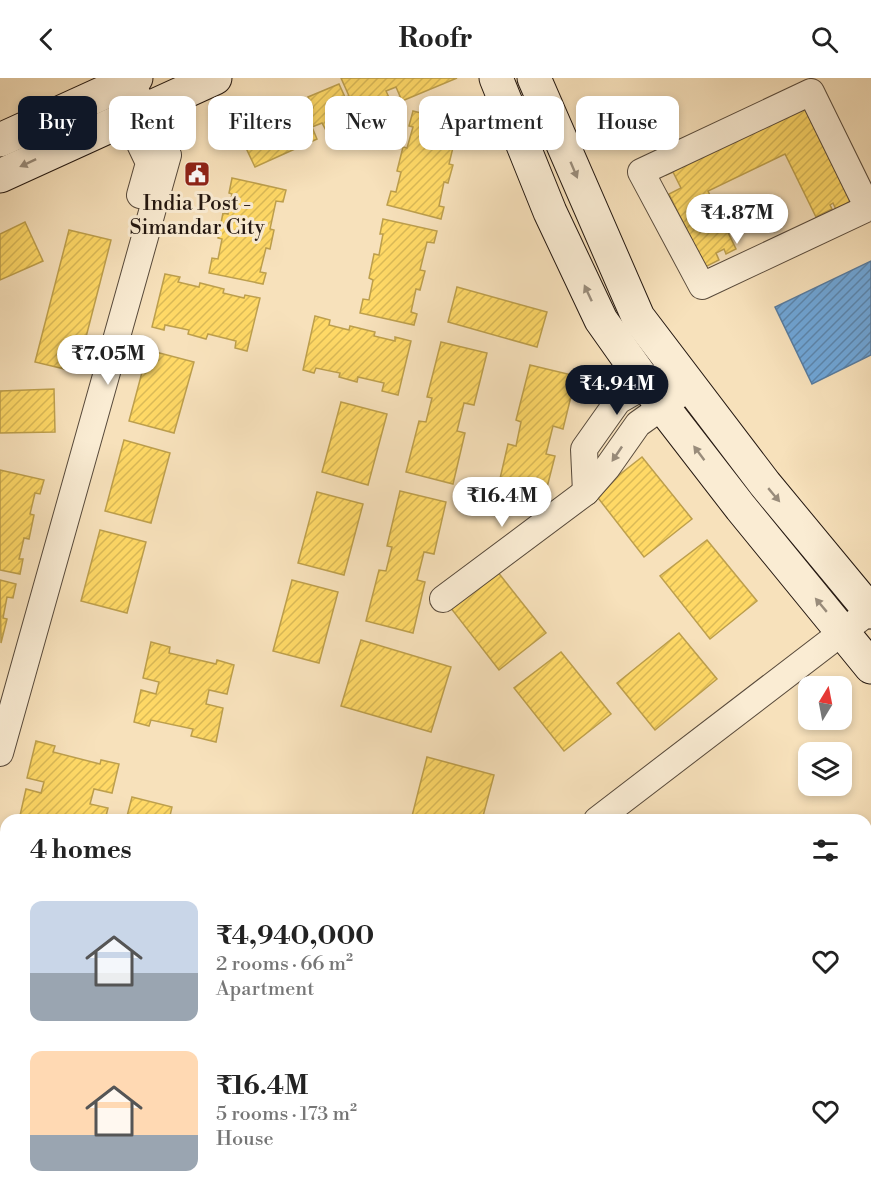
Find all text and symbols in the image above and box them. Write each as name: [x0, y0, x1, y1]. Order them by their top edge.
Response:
text: Roofr: [398, 22, 473, 56]
icon: back: [30, 23, 63, 56]
icon: search: [808, 23, 841, 56]
chip: Buy: [18, 96, 97, 150]
chip: Rent: [109, 96, 196, 150]
chip: Filters: [208, 96, 313, 150]
chip: New: [325, 96, 407, 150]
chip: Apartment: [419, 96, 564, 150]
chip: House: [576, 96, 679, 150]
one-way arrow: [20, 159, 37, 168]
public building icon: India Post - Simandar City: [182, 159, 212, 189]
one-way arrow: [569, 162, 579, 180]
place label: India Post - Simandar City: [129, 191, 265, 241]
pin: ₹4.87M: [688, 194, 786, 245]
text: ₹4.87M: [700, 201, 774, 226]
one-way arrow: [583, 285, 592, 302]
pin: ₹7.05M: [59, 335, 157, 386]
text: ₹7.05M: [71, 342, 145, 367]
pin: ₹4.94M: [568, 365, 666, 416]
text: ₹4.94M: [579, 372, 655, 397]
one-way arrow: [611, 446, 623, 462]
one-way arrow: [693, 446, 705, 461]
pin: ₹16.4M: [453, 477, 551, 528]
text: ₹16.4M: [467, 484, 537, 509]
one-way arrow: [767, 487, 780, 503]
one-way arrow: [815, 598, 828, 613]
north arrow: [798, 676, 852, 730]
map controls: [798, 676, 852, 796]
button: layers: [798, 742, 852, 796]
text: 4 homes: [30, 834, 132, 866]
icon: filters: [809, 834, 842, 867]
text: ₹4,940,000: [216, 920, 374, 952]
icon: home: [78, 925, 150, 997]
icon: heart: [809, 945, 842, 978]
text: 2 rooms · 66 m²: [216, 952, 353, 977]
text: Apartment: [216, 977, 314, 1002]
text: ₹16.4M: [216, 1070, 308, 1102]
icon: home: [78, 1075, 150, 1147]
icon: heart: [809, 1095, 842, 1128]
text: 5 rooms · 173 m²: [216, 1102, 357, 1127]
text: House: [216, 1127, 274, 1152]

